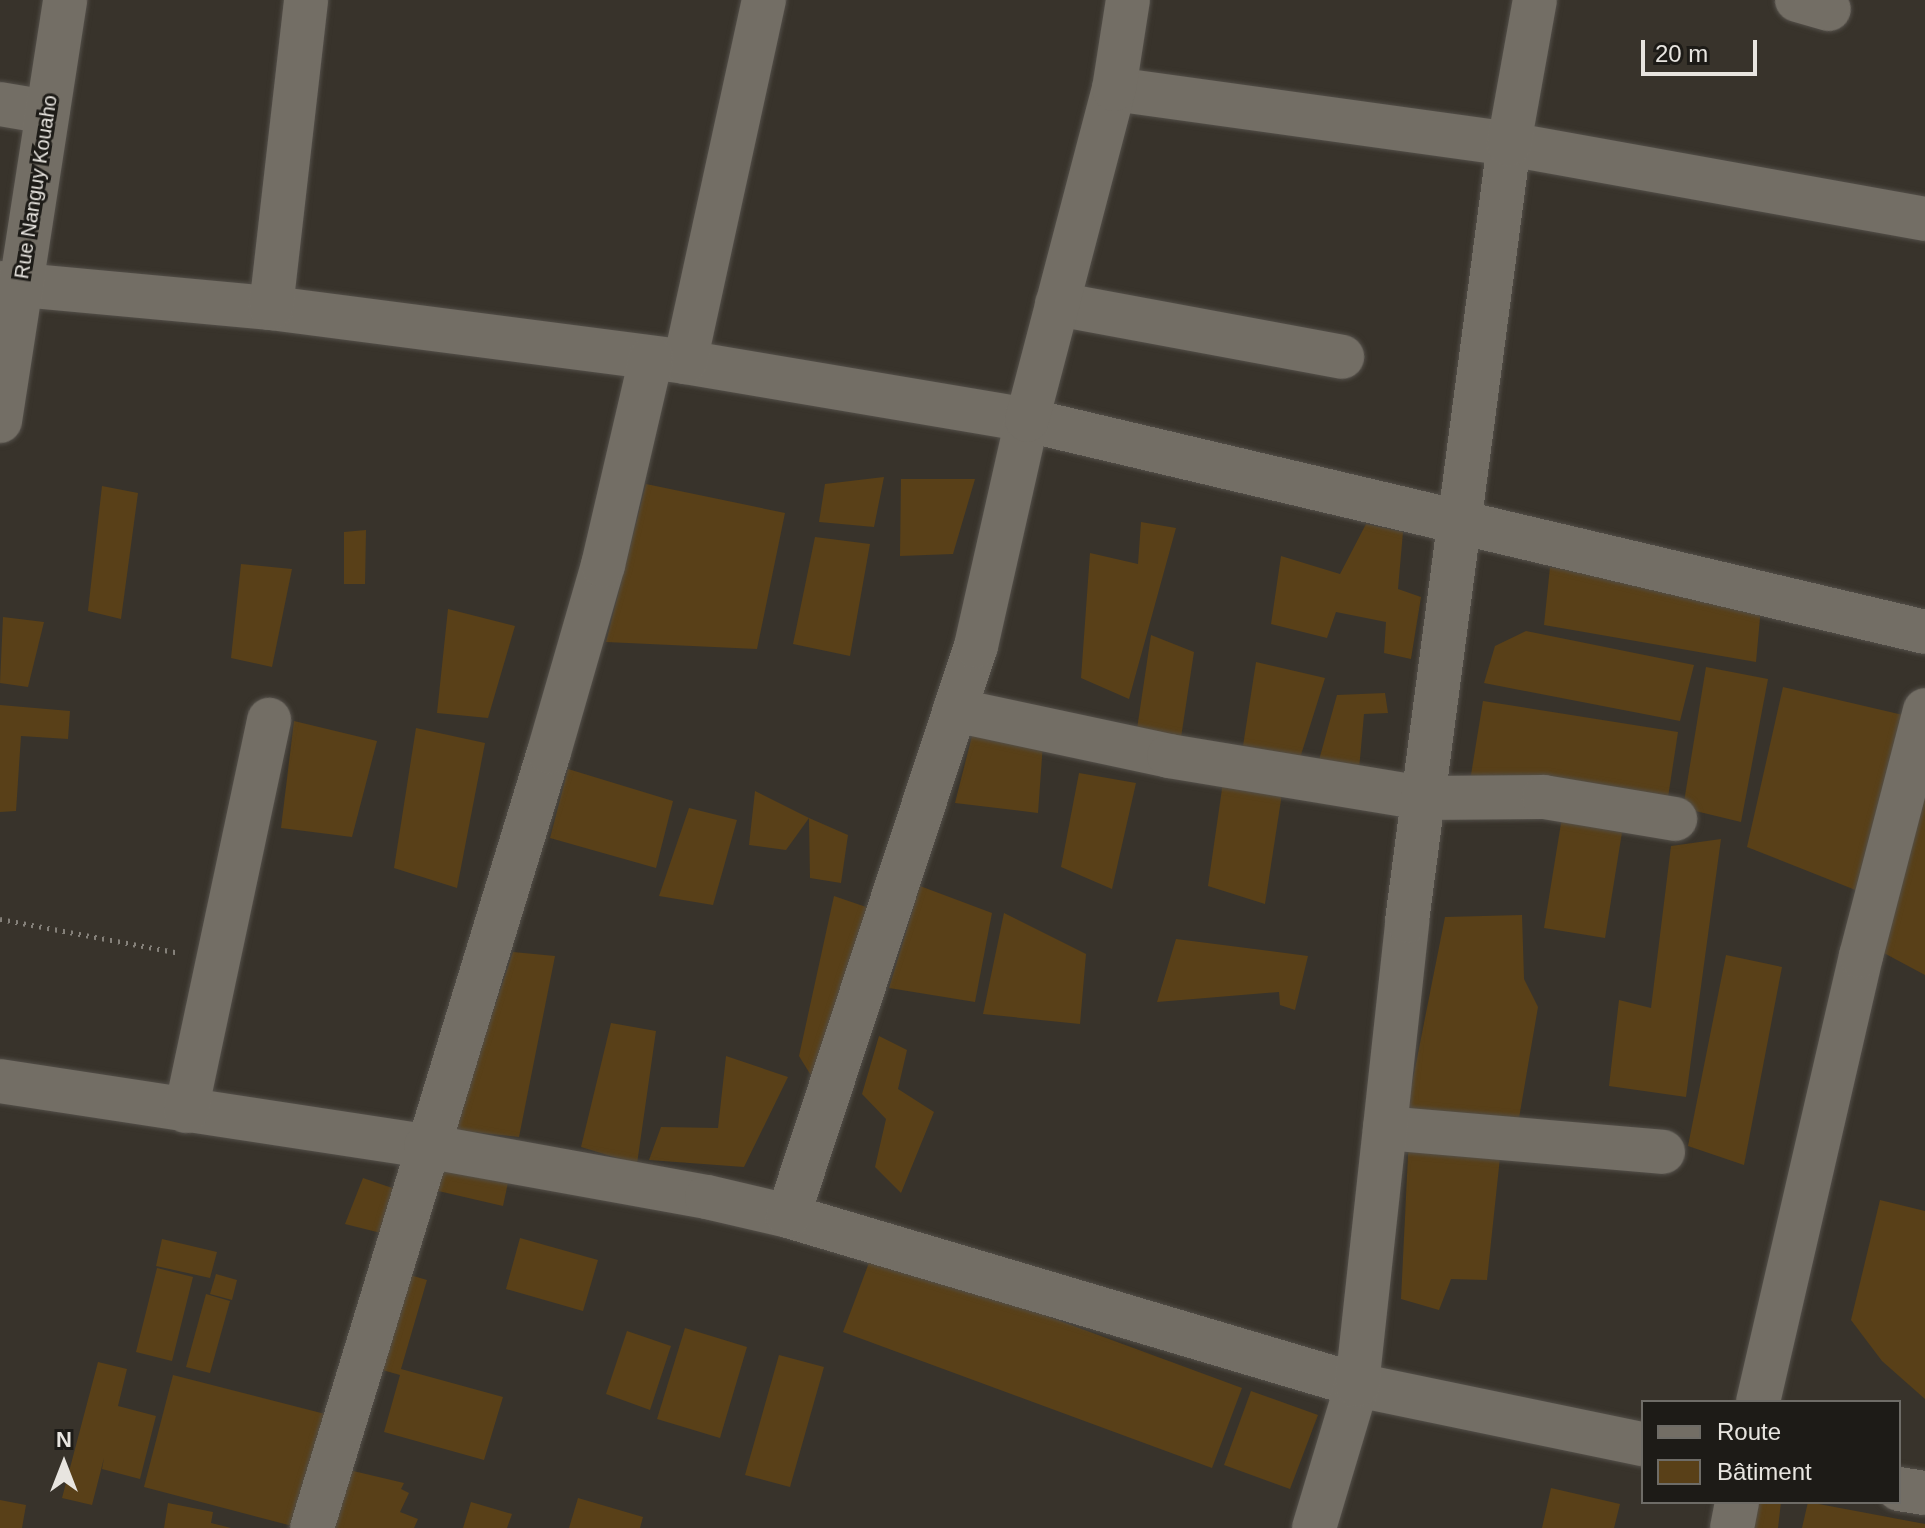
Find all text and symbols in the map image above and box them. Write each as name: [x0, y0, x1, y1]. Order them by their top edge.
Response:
scale bar: [1645, 24, 1761, 74]
text: 20 m: [1655, 40, 1708, 67]
street label: Rue Nanguy Kouaho: [10, 93, 62, 281]
legend: [1641, 1400, 1901, 1504]
text: Route: [1717, 1418, 1781, 1445]
north arrow: [24, 1424, 104, 1504]
text: N: [56, 1427, 72, 1452]
text: Bâtiment: [1717, 1458, 1812, 1485]

